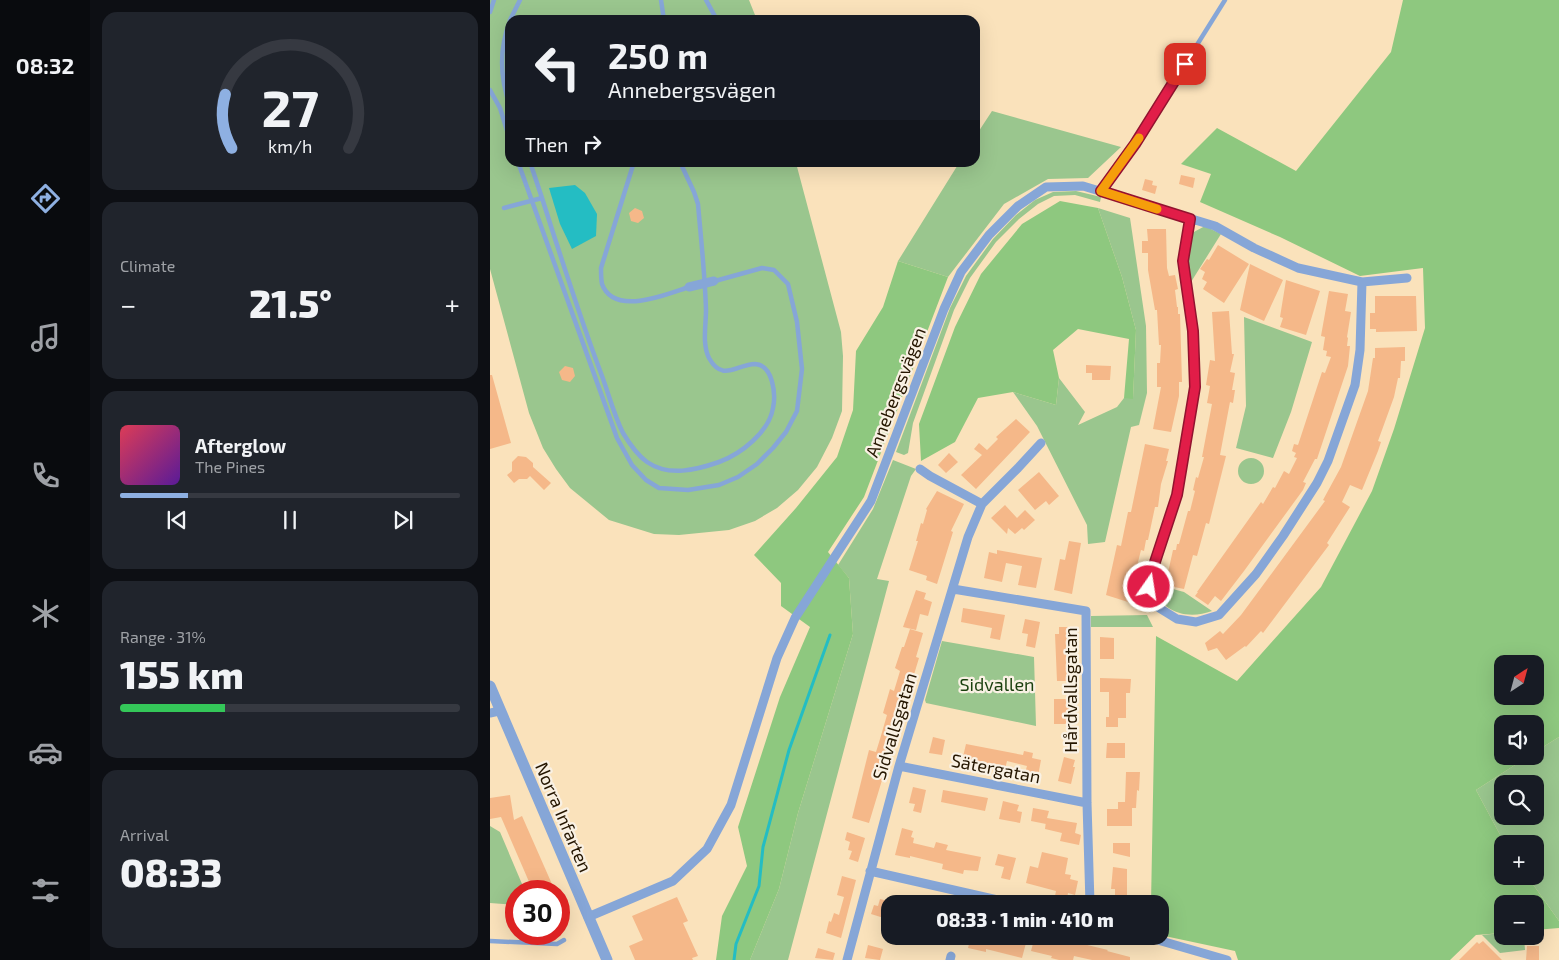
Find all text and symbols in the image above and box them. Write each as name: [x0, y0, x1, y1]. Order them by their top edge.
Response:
text: 250 m: [608, 34, 708, 76]
icon: left: [525, 35, 590, 100]
pin: [1164, 43, 1206, 85]
icon: arrive: [1171, 50, 1199, 78]
text: 08:32: [16, 52, 74, 78]
text: 27: [261, 75, 319, 137]
text: Annebergsvägen: [608, 76, 776, 102]
icon: right: [578, 130, 606, 158]
text: Then: [525, 133, 568, 156]
text: km/h: [268, 135, 312, 157]
icon: directions: [28, 181, 63, 216]
text: Climate: [120, 256, 175, 275]
text: 21.5°: [249, 280, 332, 326]
text: −: [120, 287, 136, 321]
text: +: [445, 287, 460, 321]
icon: music: [28, 320, 63, 355]
street label: Annebergsvägen: [860, 324, 930, 460]
text: Afterglow: [195, 434, 286, 457]
text: The Pines: [195, 457, 265, 476]
icon: phone: [28, 458, 63, 493]
icon: previous: [163, 506, 191, 534]
icon: pause: [276, 506, 304, 534]
icon: next: [389, 506, 417, 534]
position arrow: [1122, 560, 1174, 612]
icon: climate: [28, 596, 63, 631]
text: Range · 31%: [120, 627, 206, 646]
street label: Hårdvallsgatan: [1059, 627, 1081, 753]
text: 155 km: [120, 651, 244, 697]
north arrow: [1494, 655, 1544, 705]
map controls: [1494, 655, 1544, 945]
street label: Sidvallsgatan: [867, 670, 921, 782]
park label: Sidvallen: [959, 673, 1035, 695]
button: sound: [1494, 715, 1544, 765]
icon: car: [28, 735, 63, 770]
street label: Sätergatan: [949, 749, 1043, 787]
street label: Norra Infarten: [531, 759, 597, 875]
button: search: [1494, 775, 1544, 825]
text: Arrival: [120, 825, 169, 844]
button: +: [1494, 835, 1544, 885]
text: 08:33: [120, 849, 222, 895]
icon: filters: [28, 873, 63, 908]
speed limit sign: 30: [505, 880, 570, 945]
button: −: [1494, 895, 1544, 945]
text: 08:33 · 1 min · 410 m: [936, 908, 1114, 931]

